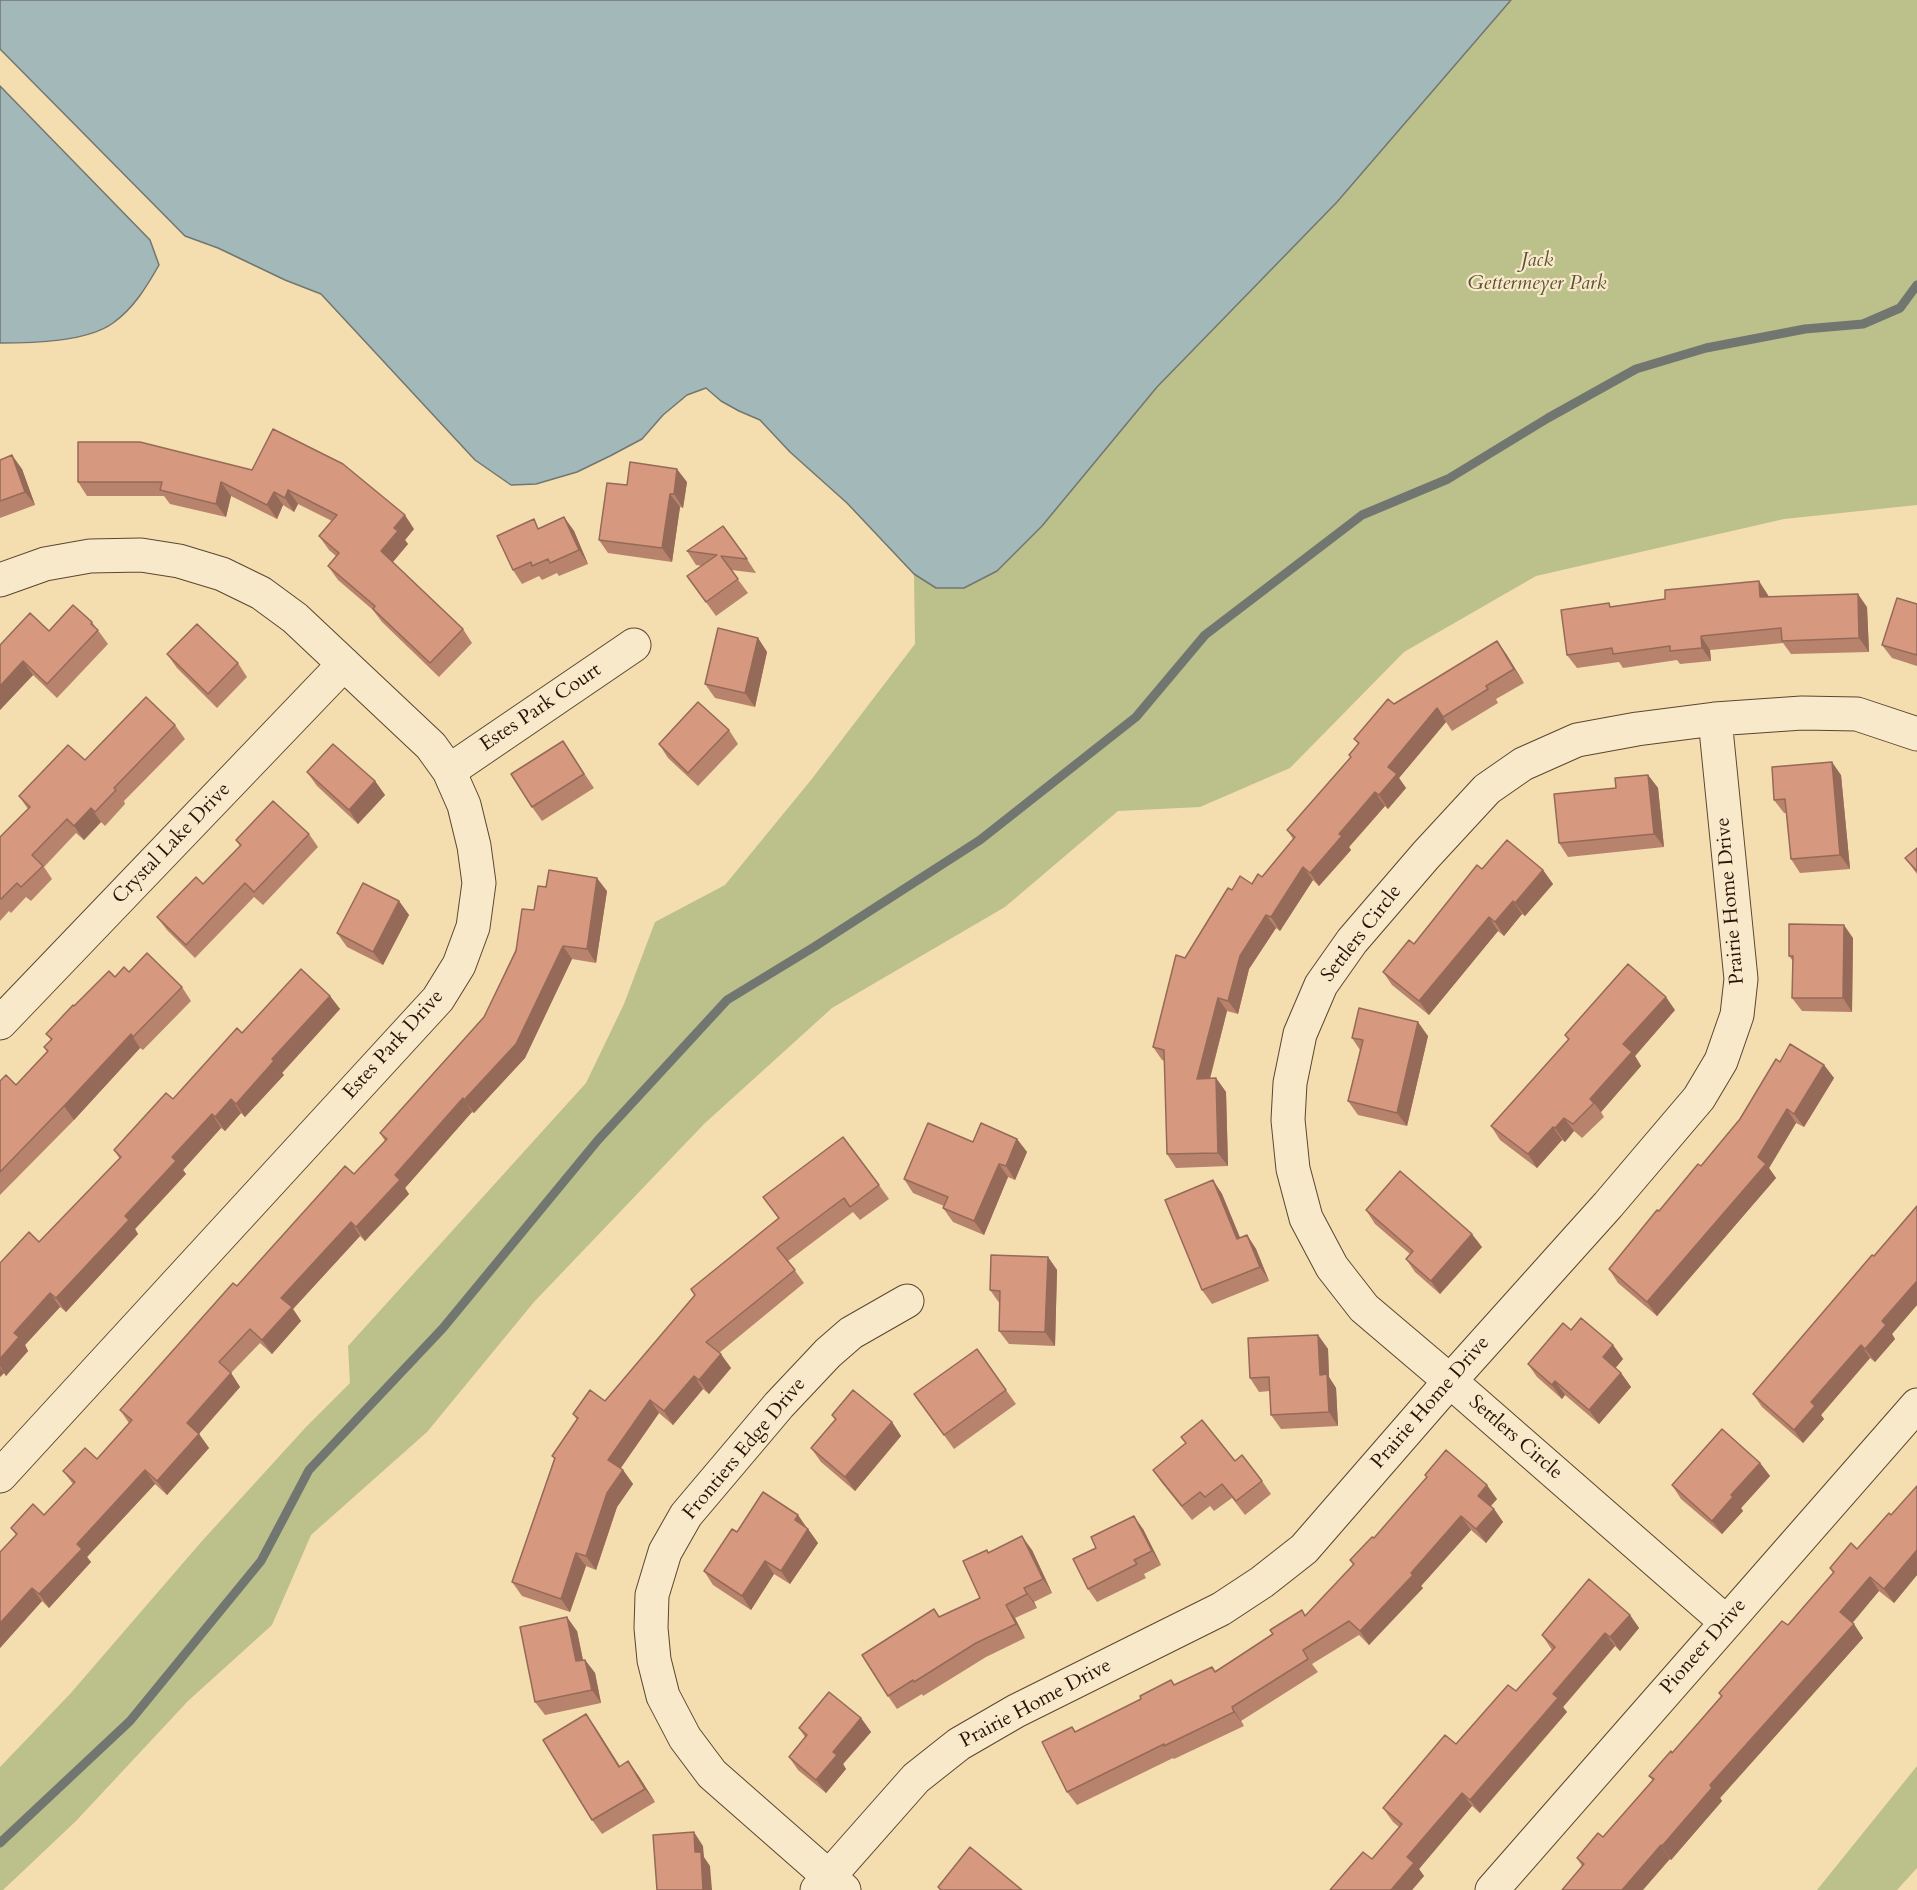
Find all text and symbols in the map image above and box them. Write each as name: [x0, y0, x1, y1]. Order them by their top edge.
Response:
park label: Jack Gettermeyer Park: [1468, 249, 1606, 296]
street label: Estes Park Court: [476, 659, 606, 757]
street label: Crystal Lake Drive: [108, 778, 236, 910]
street label: Prairie Home Drive: [1712, 816, 1750, 986]
street label: Settlers Circle: [1317, 881, 1407, 987]
street label: Estes Park Drive: [339, 985, 449, 1105]
street label: Prairie Home Drive: [1367, 1332, 1495, 1474]
street label: Frontiers Edge Drive: [679, 1373, 811, 1525]
street label: Settlers Circle: [1463, 1391, 1567, 1485]
street label: Pioneer Drive: [1656, 1594, 1752, 1700]
street label: Prairie Home Drive: [956, 1654, 1116, 1754]

